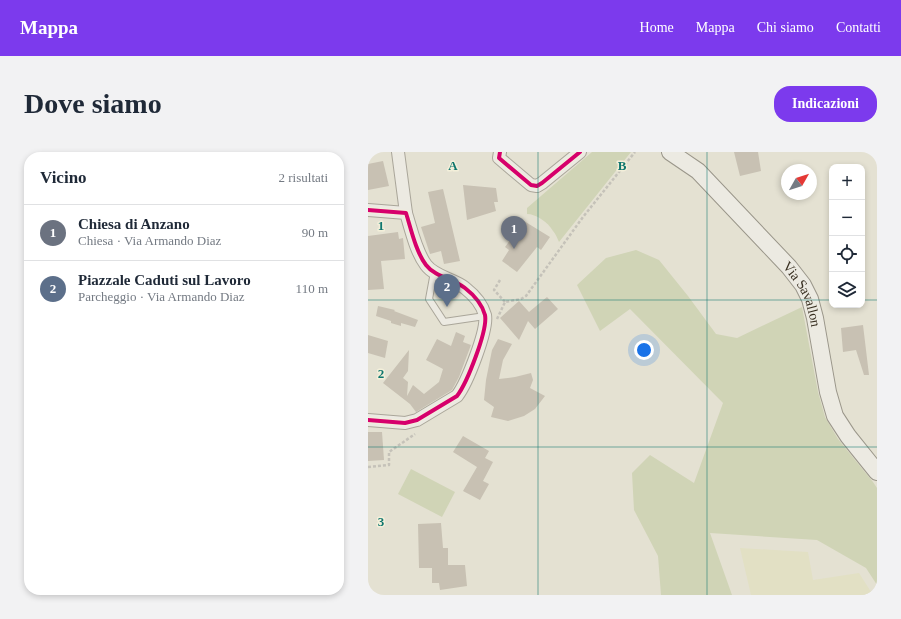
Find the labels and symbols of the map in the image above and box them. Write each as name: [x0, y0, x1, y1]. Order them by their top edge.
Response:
text: A: [448, 158, 458, 173]
text: B: [618, 158, 627, 173]
north arrow: [781, 164, 817, 200]
pin: 1: [501, 216, 527, 249]
text: 1: [378, 218, 384, 233]
street label: Via Savallon: [780, 259, 823, 328]
pin: 2: [434, 274, 460, 307]
your location: [634, 340, 654, 360]
text: 2: [378, 366, 384, 381]
text: 3: [378, 514, 385, 529]

